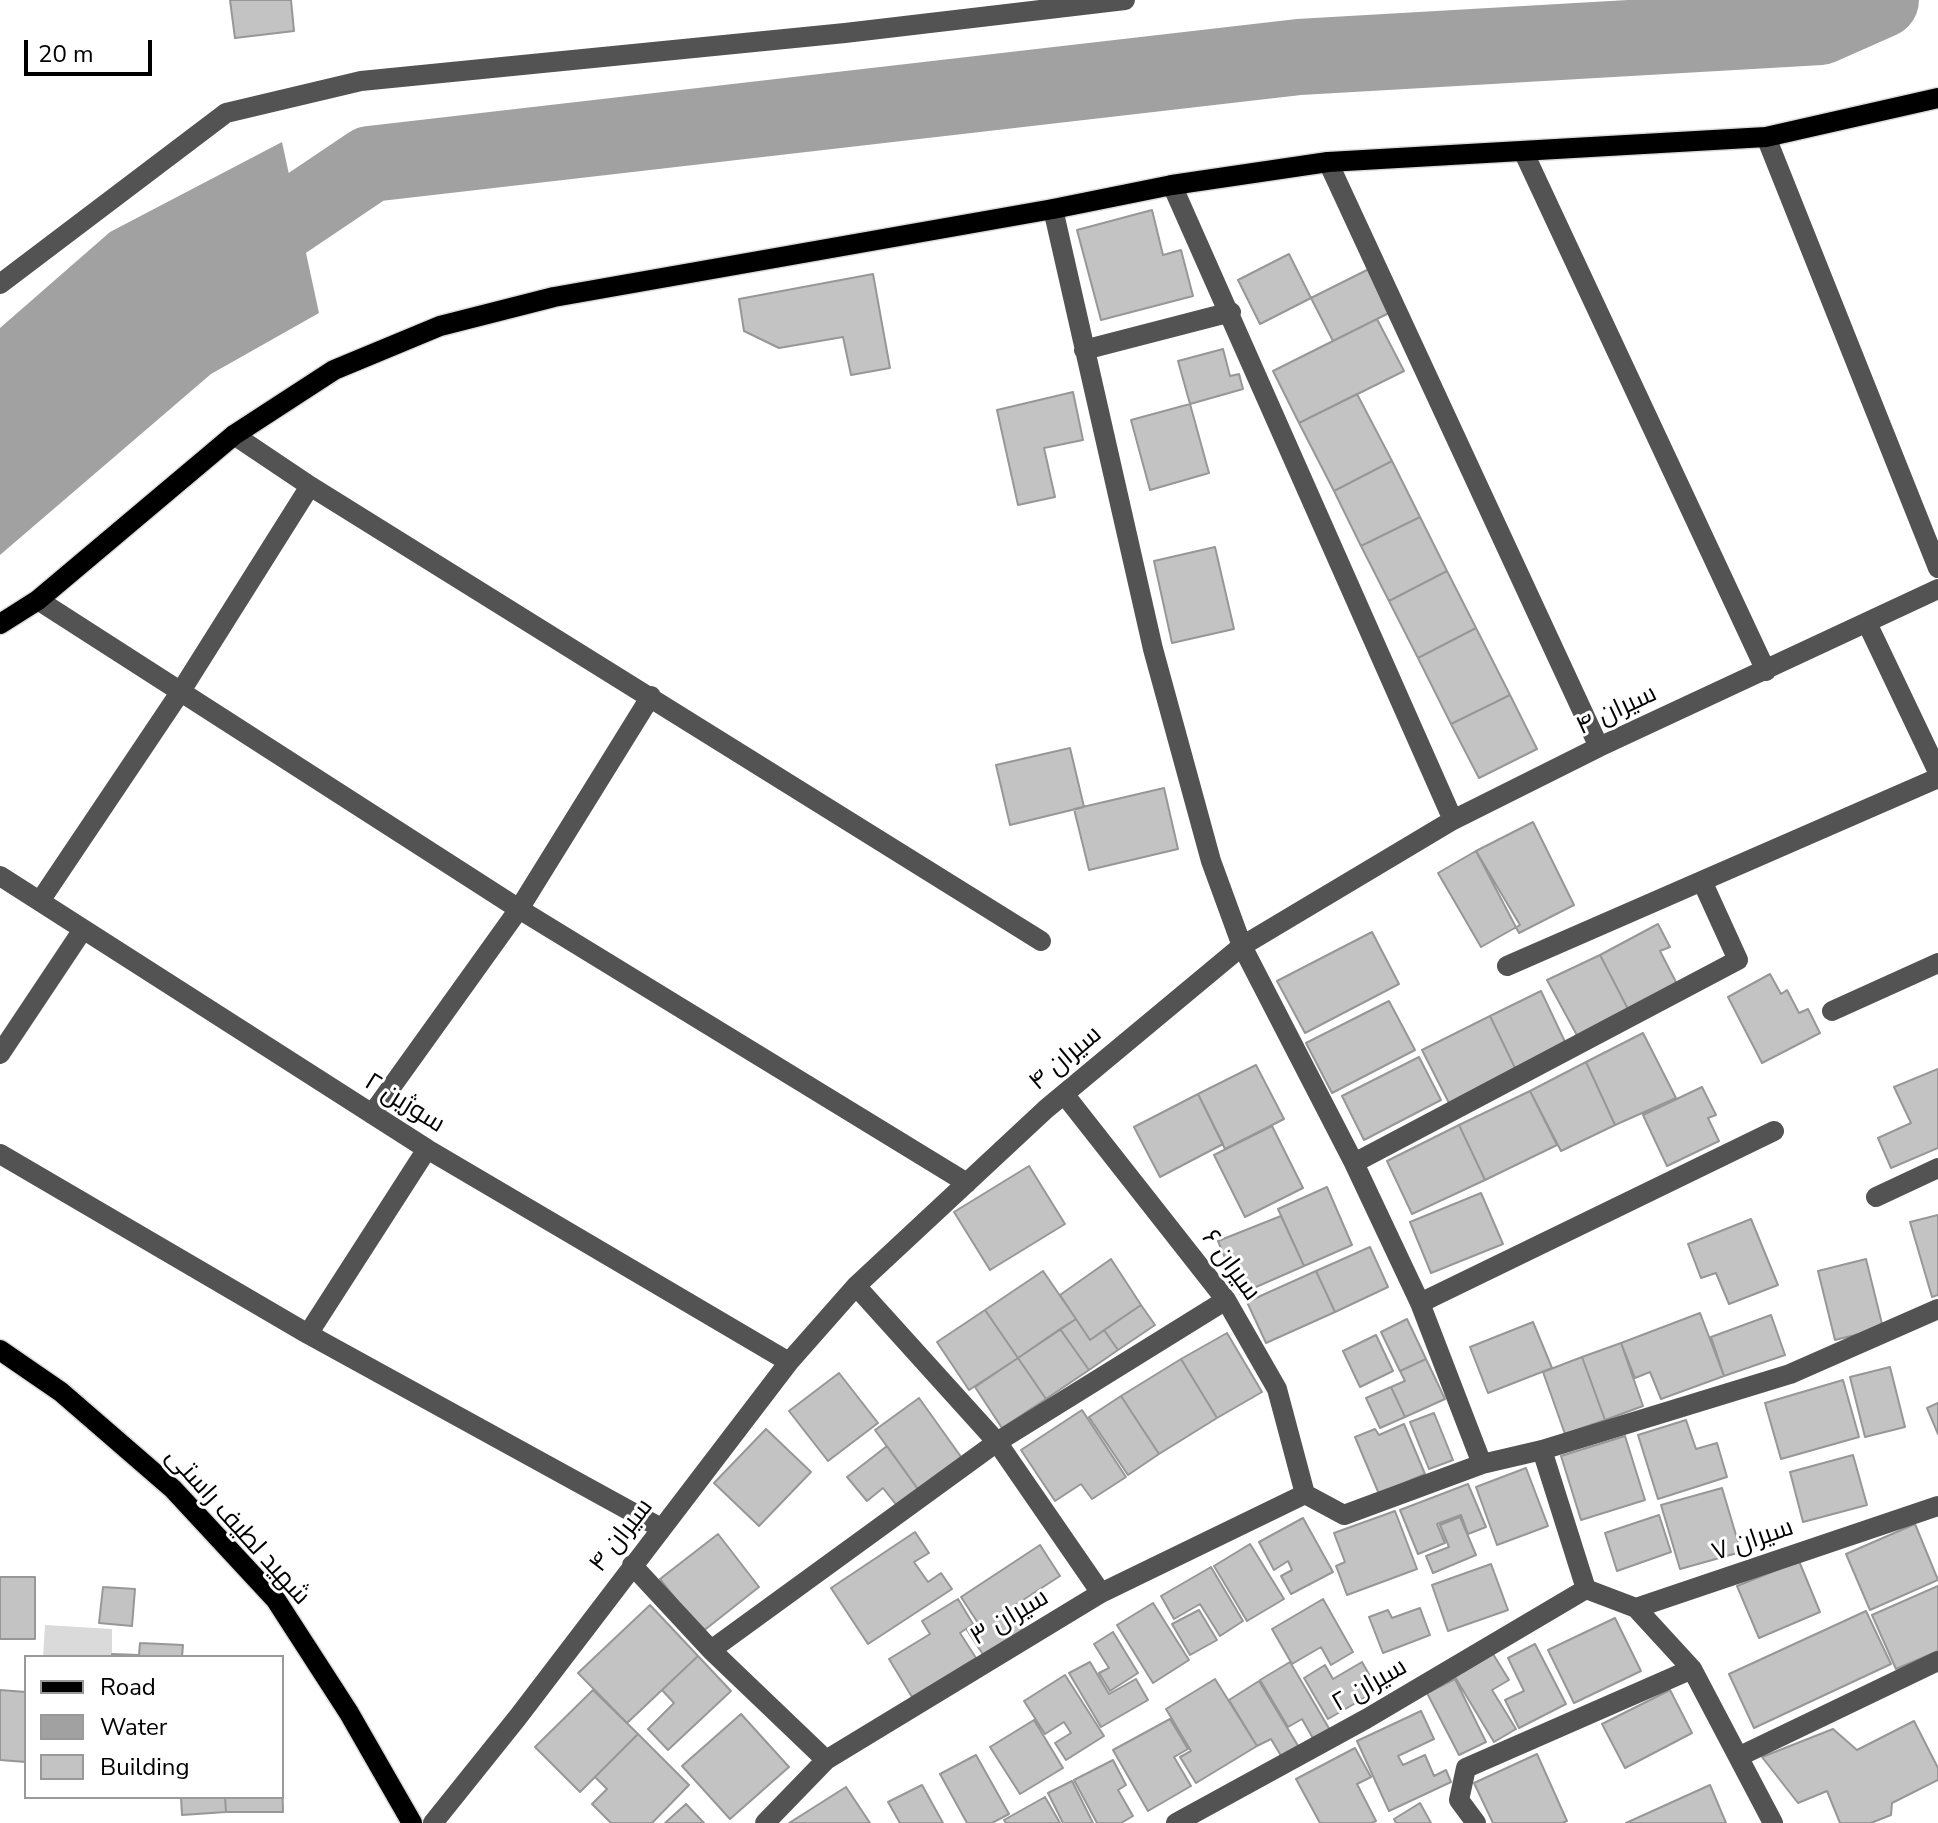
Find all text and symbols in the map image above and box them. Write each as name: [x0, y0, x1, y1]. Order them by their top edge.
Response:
scale bar: [28, 24, 156, 74]
text: 20 m: [38, 38, 94, 70]
street label: سیران ۴: [1572, 679, 1662, 743]
street label: سیران ۴: [1023, 1020, 1109, 1098]
street label: سوژین ۲: [358, 1067, 450, 1141]
street label: سیران ۶: [1194, 1224, 1266, 1308]
street label: شهید لطیف راستی: [158, 1442, 316, 1612]
street label: سیران ۴: [583, 1493, 661, 1579]
street label: سیران ۷: [1708, 1513, 1798, 1569]
street label: سیران ۳: [965, 1583, 1055, 1653]
street label: سیران ۲: [1327, 1652, 1413, 1720]
legend: [24, 1655, 284, 1799]
text: Road: [100, 1671, 156, 1703]
text: Water: [100, 1711, 167, 1743]
text: Building: [100, 1751, 190, 1783]

